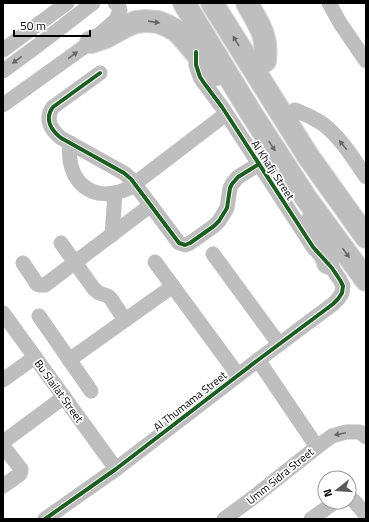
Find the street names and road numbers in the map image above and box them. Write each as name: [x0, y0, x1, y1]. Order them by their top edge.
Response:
street label: Al Khafji Street: [248, 137, 298, 203]
street label: Bu Slailat Street: [31, 356, 87, 426]
street label: Al Thumama Street: [150, 367, 230, 435]
street label: Umm Sidra Street: [243, 444, 317, 508]

